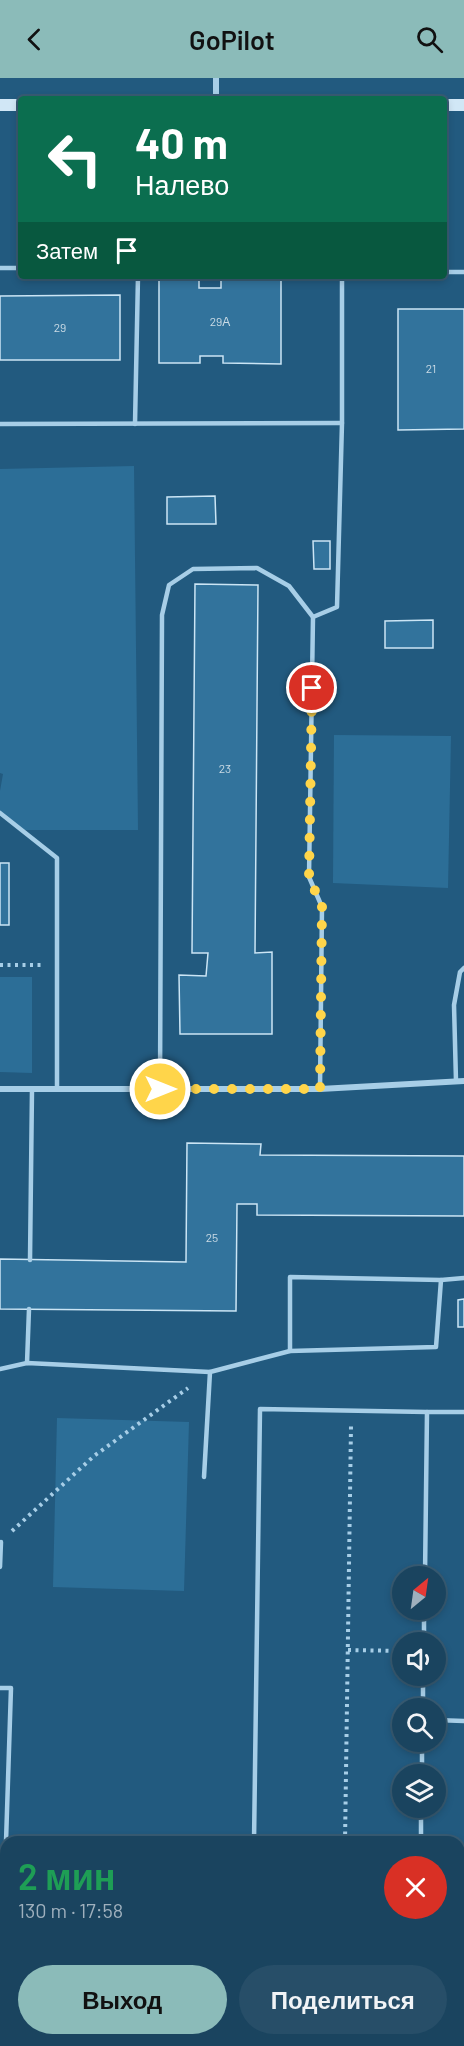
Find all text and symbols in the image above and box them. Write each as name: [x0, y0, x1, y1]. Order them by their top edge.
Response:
icon: back: [18, 23, 51, 56]
text: GoPilot: [189, 23, 275, 55]
icon: search: [413, 23, 446, 56]
text: 40 m: [135, 117, 228, 167]
icon: left: [36, 120, 114, 198]
text: Налево: [135, 168, 229, 200]
icon: arrive: [110, 234, 143, 267]
text: Затем: [36, 237, 98, 263]
house number: 29А: [210, 314, 230, 328]
house number: 29: [54, 320, 66, 334]
house number: 21: [426, 361, 436, 375]
pin: [286, 662, 337, 713]
icon: arrive: [295, 671, 328, 704]
house number: 23: [219, 761, 231, 775]
position arrow: [128, 1057, 192, 1121]
house number: 25: [206, 1230, 218, 1244]
north arrow: [392, 1566, 446, 1620]
map controls: [392, 1566, 446, 1818]
button: sound: [392, 1632, 446, 1686]
button: search: [392, 1698, 446, 1752]
button: layers: [392, 1764, 446, 1818]
text: 2 мин: [18, 1854, 116, 1897]
button: close: [384, 1856, 447, 1919]
text: 130 m · 17:58: [18, 1898, 123, 1922]
button: Выход: [18, 1965, 227, 2034]
button: Поделиться: [239, 1965, 447, 2034]

